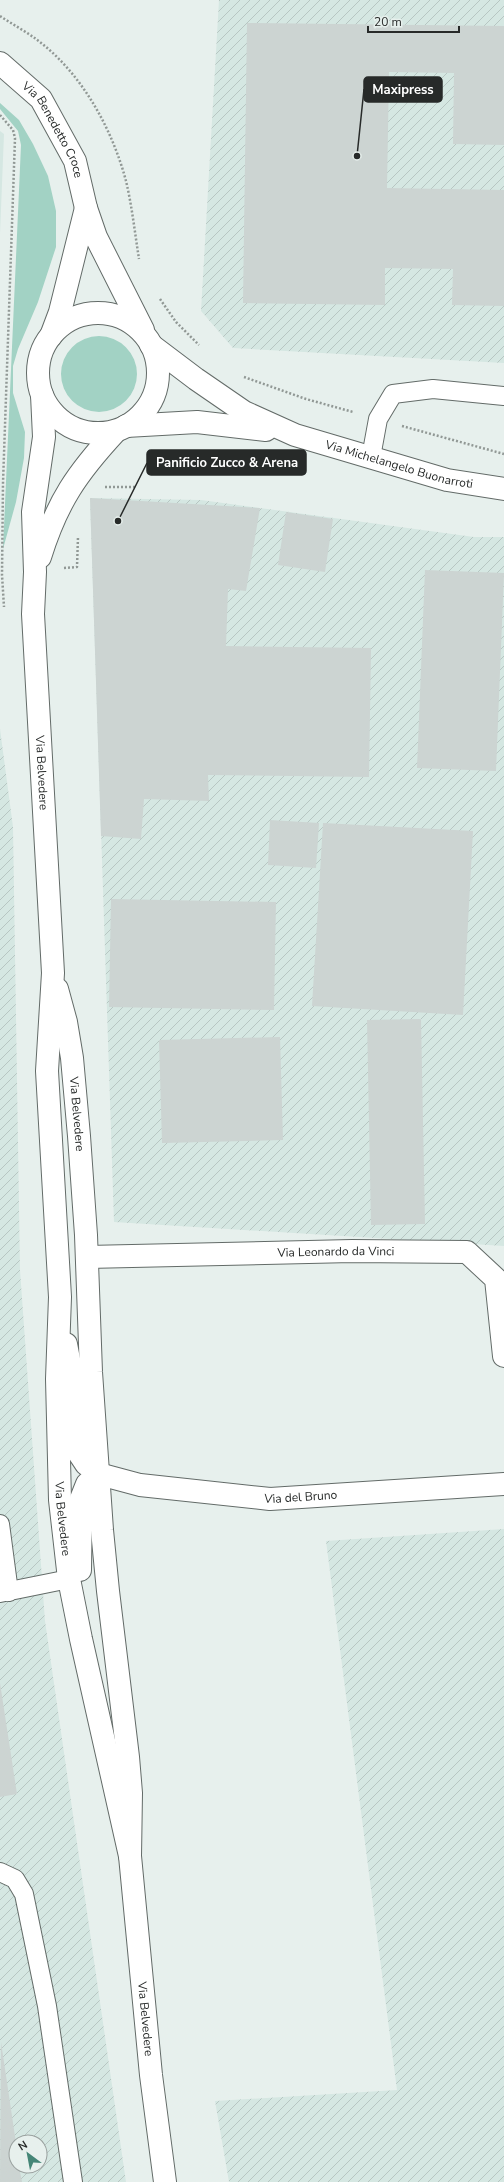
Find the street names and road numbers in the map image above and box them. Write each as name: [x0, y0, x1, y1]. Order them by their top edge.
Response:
street label: Via Benedetto Croce: [18, 77, 87, 179]
street label: Via Michelangelo Buonarroti: [322, 436, 474, 492]
street label: Via Belvedere: [32, 734, 52, 811]
street label: Via Belvedere: [66, 1075, 88, 1152]
street label: Via Leonardo da Vinci: [276, 1243, 395, 1261]
street label: Via Belvedere: [52, 1480, 74, 1557]
street label: Via del Bruno: [262, 1487, 338, 1507]
street label: Via Belvedere: [134, 1980, 157, 2057]

